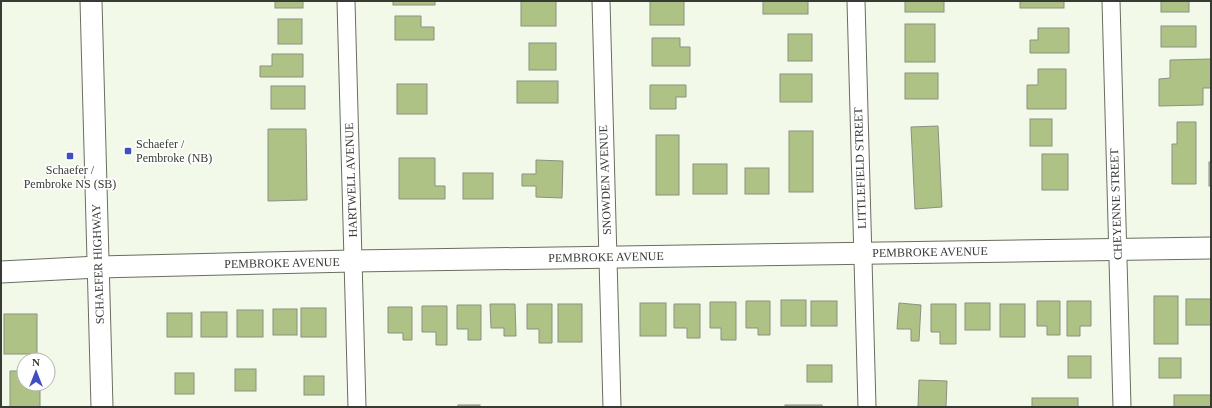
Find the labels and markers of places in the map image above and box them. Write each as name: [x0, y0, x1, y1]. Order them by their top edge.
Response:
place label: Schaefer / Pembroke (NB): [136, 137, 212, 165]
marker: Schaefer / Pembroke (NB): [123, 146, 133, 156]
marker: Schaefer / Pembroke NS (SB): [65, 151, 75, 161]
place label: Schaefer / Pembroke NS (SB): [24, 163, 116, 191]

